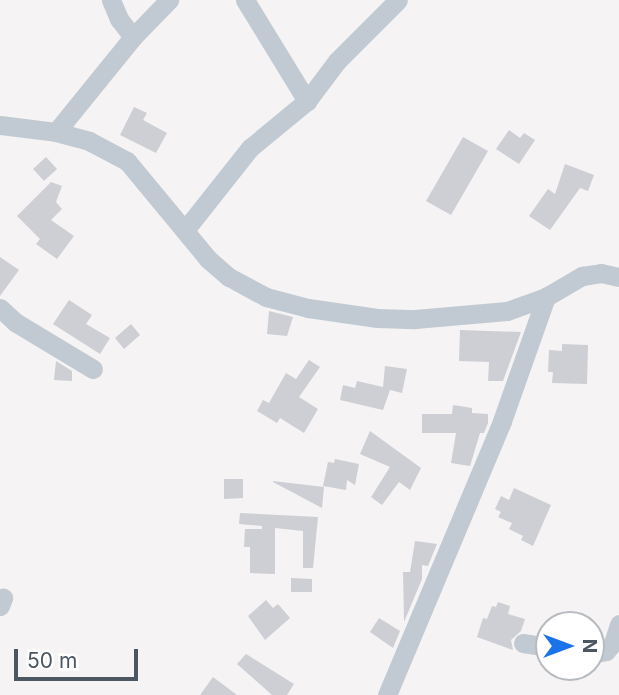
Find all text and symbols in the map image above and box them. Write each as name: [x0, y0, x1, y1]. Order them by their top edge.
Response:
north arrow: [535, 611, 605, 681]
scale bar: [18, 636, 142, 680]
text: N: [578, 639, 601, 653]
text: 50 m: [27, 648, 77, 673]

